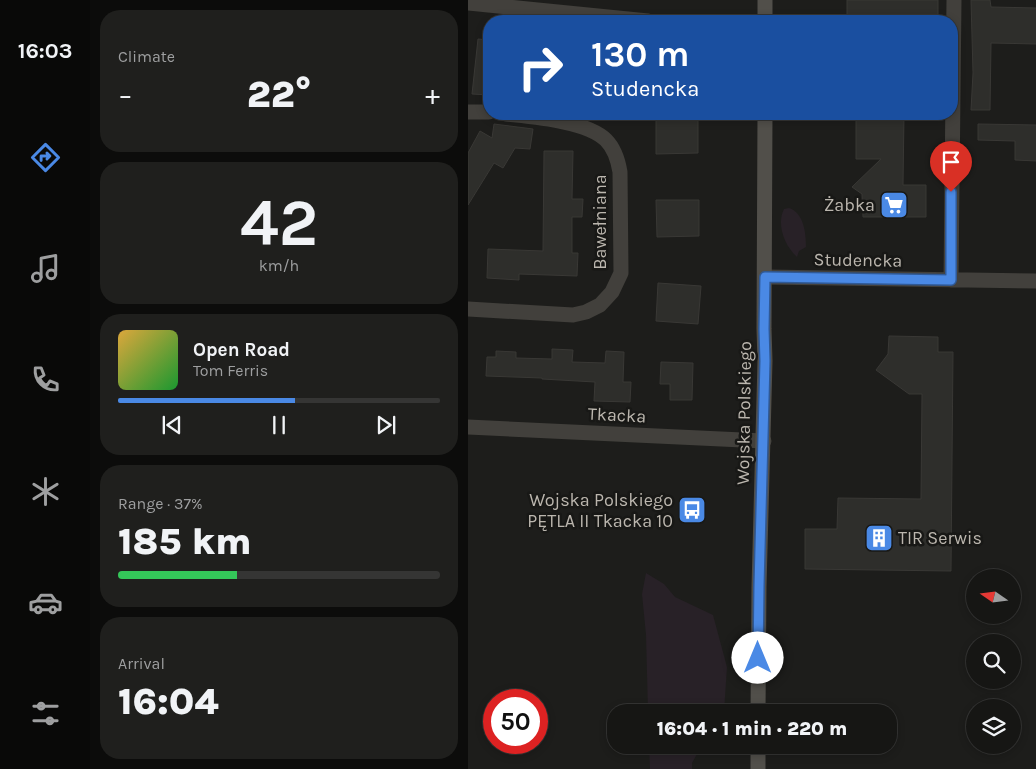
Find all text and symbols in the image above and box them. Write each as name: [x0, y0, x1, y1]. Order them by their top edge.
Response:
text: 130 m: [591, 34, 689, 75]
icon: right: [508, 35, 573, 100]
text: 16:03: [18, 38, 72, 64]
text: Climate: [118, 47, 175, 66]
text: 22°: [247, 72, 311, 117]
text: Studencka: [591, 76, 699, 102]
text: −: [118, 78, 133, 111]
text: +: [425, 78, 440, 111]
icon: directions: [28, 140, 63, 175]
pin: [930, 141, 972, 192]
icon: arrive: [937, 148, 965, 176]
street label: Bawełniana: [589, 174, 611, 270]
text: 42: [240, 185, 318, 261]
supermarket icon: Żabka: [879, 190, 909, 220]
place label: Żabka: [824, 194, 875, 216]
street label: Studencka: [813, 248, 903, 272]
icon: music: [28, 251, 63, 286]
text: km/h: [259, 256, 299, 275]
text: Open Road: [193, 339, 290, 361]
street label: Wojska Polskiego: [732, 341, 756, 485]
text: Tom Ferris: [193, 361, 268, 380]
icon: phone: [28, 362, 63, 397]
street label: Tkacka: [587, 402, 647, 428]
icon: previous: [158, 411, 186, 439]
icon: pause: [265, 411, 293, 439]
icon: next: [372, 411, 400, 439]
icon: climate: [28, 474, 63, 509]
place label: Wojska Polskiego PĘTLA II Tkacka 10: [527, 489, 673, 532]
text: Range · 37%: [118, 494, 203, 513]
bus stop icon: Wojska Polskiego PĘTLA II Tkacka 10: [677, 495, 707, 525]
text: 185 km: [118, 519, 252, 564]
building icon: TIR Serwis: [864, 523, 894, 553]
place label: TIR Serwis: [898, 527, 982, 549]
north arrow: [966, 569, 1020, 624]
map controls: [966, 569, 1021, 754]
icon: car: [28, 585, 63, 620]
position arrow: [731, 631, 783, 683]
button: search: [966, 634, 1021, 689]
text: Arrival: [118, 654, 165, 673]
text: 16:04: [118, 679, 219, 724]
speed limit sign: 50: [483, 689, 548, 754]
icon: filters: [28, 696, 63, 731]
button: layers: [966, 699, 1021, 754]
text: 16:04 · 1 min · 220 m: [657, 718, 847, 740]

